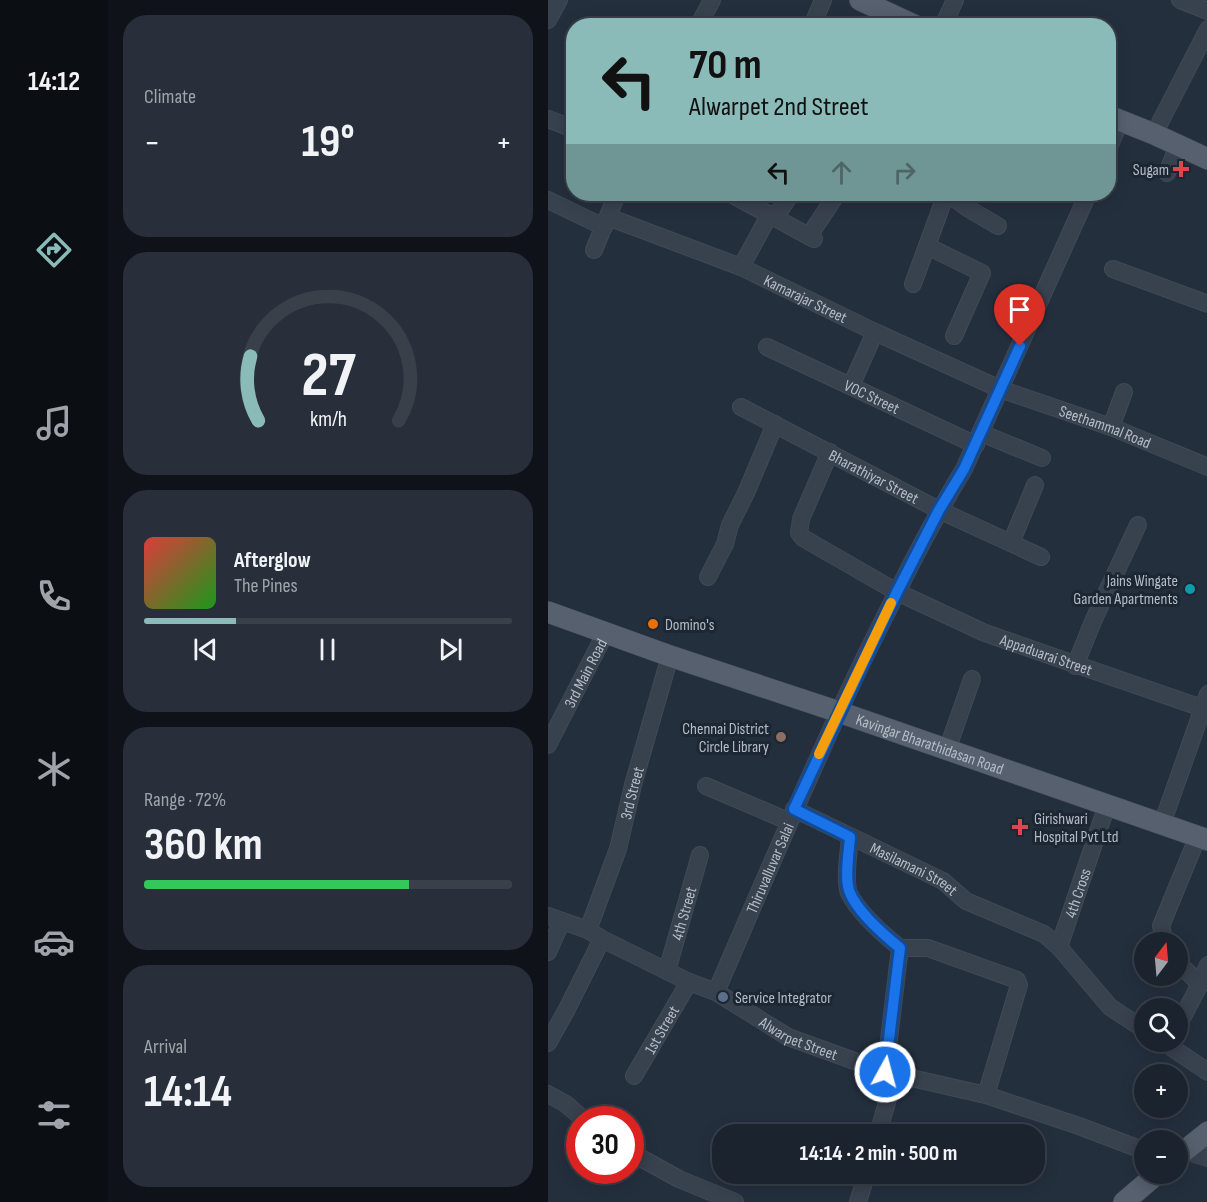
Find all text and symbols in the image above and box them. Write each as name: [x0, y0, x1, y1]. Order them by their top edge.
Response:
text: 70 m: [689, 40, 762, 91]
icon: left: [590, 42, 668, 120]
text: 14:12: [28, 66, 80, 98]
text: Climate: [144, 85, 196, 109]
text: Alwarpet 2nd Street: [689, 91, 869, 123]
text: 19°: [301, 115, 355, 170]
text: −: [144, 123, 160, 163]
text: +: [496, 123, 512, 163]
icon: left: [762, 156, 795, 189]
icon: ahead: [825, 156, 858, 189]
icon: right: [888, 156, 921, 189]
place label: Sugam: [1133, 161, 1169, 180]
marker: Sugam: [1174, 162, 1188, 176]
icon: directions: [33, 229, 75, 271]
street label: Kamarajar Street: [760, 271, 850, 328]
pin: [994, 284, 1045, 346]
icon: arrive: [1003, 293, 1036, 326]
text: 27: [301, 339, 356, 414]
street label: VOC Street: [841, 376, 902, 419]
icon: music: [33, 402, 75, 444]
street label: Seethammal Road: [1056, 402, 1153, 453]
text: km/h: [309, 407, 347, 432]
street label: Bharathiyar Street: [825, 446, 922, 509]
text: Afterglow: [234, 547, 311, 574]
place label: Jains Wingate Garden Apartments: [1073, 572, 1178, 609]
text: The Pines: [234, 574, 298, 598]
icon: phone: [33, 575, 75, 617]
marker: Jains Wingate Garden Apartments: [1183, 582, 1197, 596]
place label: Domino's: [665, 616, 715, 635]
marker: Domino's: [646, 617, 660, 631]
street label: Appaduarai Street: [997, 631, 1094, 680]
icon: previous: [189, 633, 222, 666]
icon: pause: [311, 633, 344, 666]
icon: next: [434, 633, 467, 666]
street label: 3rd Main Road: [561, 636, 612, 711]
street label: Kavingar Bharathidasan Road: [853, 711, 1006, 779]
place label: Chennai District Circle Library: [682, 720, 769, 757]
marker: Chennai District Circle Library: [774, 730, 788, 744]
icon: climate: [33, 748, 75, 790]
street label: 3rd Street: [617, 764, 649, 822]
text: Range · 72%: [144, 788, 226, 812]
place label: Girishwari Hospital Pvt Ltd: [1034, 810, 1118, 847]
text: 360 km: [144, 818, 263, 873]
marker: Girishwari Hospital Pvt Ltd: [1011, 818, 1029, 836]
street label: Thiruvalluvar Salai: [743, 820, 799, 917]
street label: Masilamani Street: [867, 839, 961, 900]
street label: 4th Cross: [1062, 866, 1096, 921]
street label: 4th Street: [668, 885, 702, 943]
icon: car: [33, 921, 75, 963]
north arrow: [1134, 932, 1188, 986]
map controls: [1134, 932, 1188, 1184]
place label: Service Integrator: [735, 989, 832, 1008]
marker: Service Integrator: [716, 990, 730, 1004]
button: search: [1134, 998, 1188, 1052]
street label: 1st Street: [641, 1003, 684, 1058]
street label: Alwarpet Street: [754, 1013, 840, 1065]
text: Arrival: [144, 1035, 187, 1059]
position arrow: [853, 1040, 917, 1104]
button: +: [1134, 1064, 1188, 1118]
text: 14:14: [144, 1065, 232, 1120]
icon: filters: [33, 1094, 75, 1136]
speed limit sign: 30: [566, 1106, 644, 1184]
button: −: [1134, 1130, 1188, 1184]
text: 14:14 · 2 min · 500 m: [800, 1140, 957, 1167]

